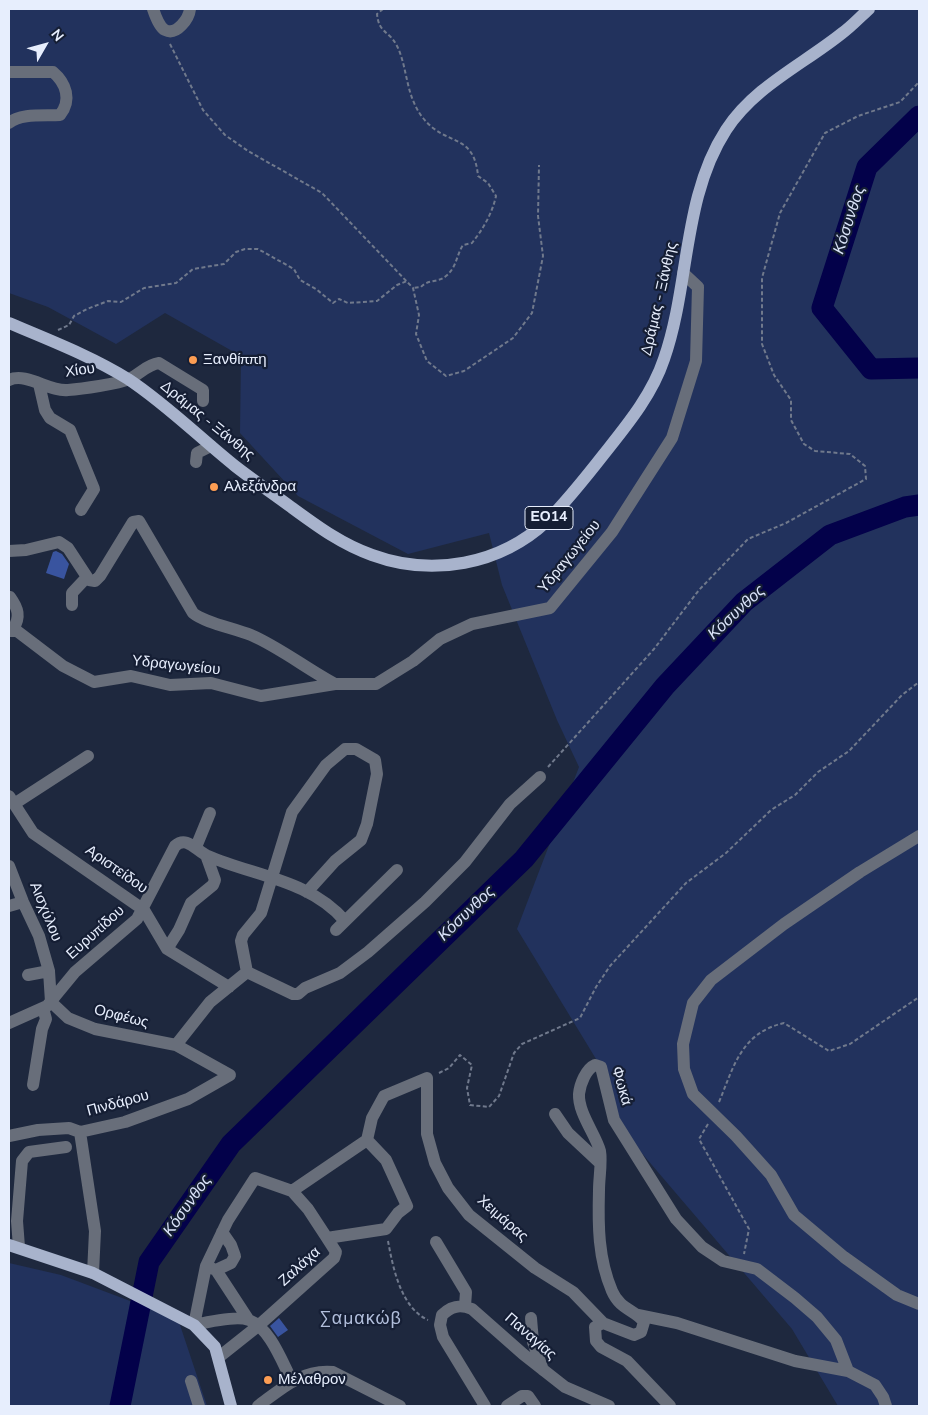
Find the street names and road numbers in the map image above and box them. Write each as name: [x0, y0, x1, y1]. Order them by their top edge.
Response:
street label: Δράμας - Ξάνθης: [638, 240, 682, 358]
street label: Χίου: [64, 360, 96, 382]
street label: Δράμας - Ξάνθης: [156, 377, 258, 465]
road number: ΕΟ14: [525, 506, 573, 530]
street label: Υδραγωγείου: [535, 517, 605, 597]
street label: Υδραγωγείου: [131, 652, 221, 680]
street label: Αριστείδου: [81, 842, 151, 898]
street label: Αισχύλου: [25, 880, 65, 944]
street label: Ευρυπίδου: [63, 902, 129, 964]
street label: Ορφέως: [92, 1002, 150, 1032]
street label: Φωκά: [607, 1064, 635, 1108]
street label: Πινδάρου: [85, 1087, 151, 1121]
street label: Χειμάρας: [473, 1192, 531, 1246]
street label: Ζαλάχα: [275, 1244, 325, 1290]
street label: Παναγίας: [501, 1310, 559, 1364]

